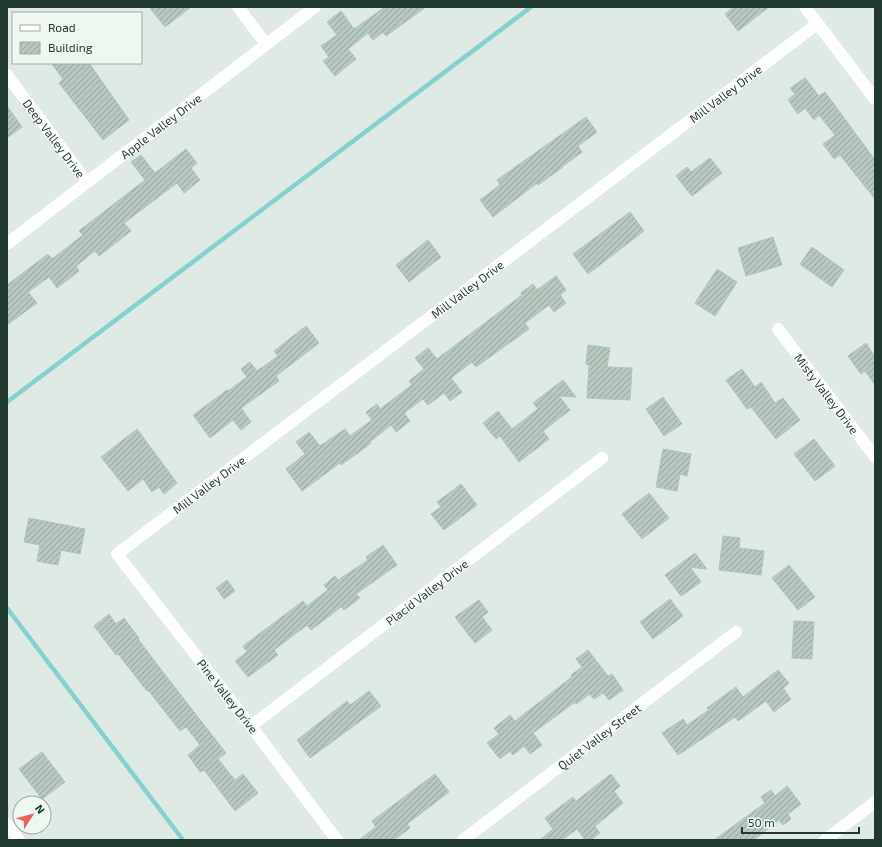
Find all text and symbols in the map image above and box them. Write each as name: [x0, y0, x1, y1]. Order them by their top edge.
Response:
legend: [12, 12, 142, 64]
text: Road: [48, 20, 76, 34]
text: Building: [48, 40, 93, 54]
street label: Mill Valley Drive: [686, 61, 764, 125]
street label: Apple Valley Drive: [118, 90, 204, 161]
street label: Deep Valley Drive: [20, 96, 88, 180]
street label: Mill Valley Drive: [428, 257, 506, 321]
street label: Misty Valley Drive: [792, 351, 862, 436]
street label: Mill Valley Drive: [170, 453, 248, 516]
street label: Placid Valley Drive: [383, 556, 471, 628]
street label: Pine Valley Drive: [195, 656, 261, 736]
street label: Quiet Valley Street: [555, 700, 644, 773]
north arrow: [12, 795, 52, 835]
text: N: [33, 802, 48, 816]
scale bar: [742, 809, 859, 835]
text: 50 m: [748, 815, 775, 829]

